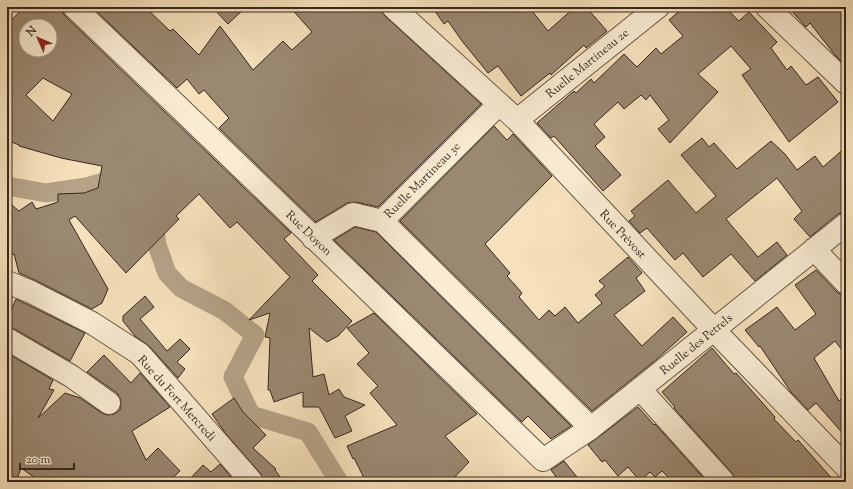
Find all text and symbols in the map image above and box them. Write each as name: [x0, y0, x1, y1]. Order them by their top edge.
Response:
north arrow: [18, 18, 58, 58]
text: N: [22, 23, 41, 41]
street label: Ruelle Martineau 2e: [542, 24, 633, 103]
street label: Ruelle Martineau 3e: [380, 138, 465, 223]
street label: Rue Prévost: [595, 206, 650, 263]
street label: Rue Doyon: [281, 207, 336, 260]
street label: Ruelle des Petrels: [656, 310, 737, 380]
street label: Rue du Fort Mercredi: [133, 352, 220, 446]
scale bar: [20, 445, 74, 471]
text: 20 m: [26, 451, 51, 469]

